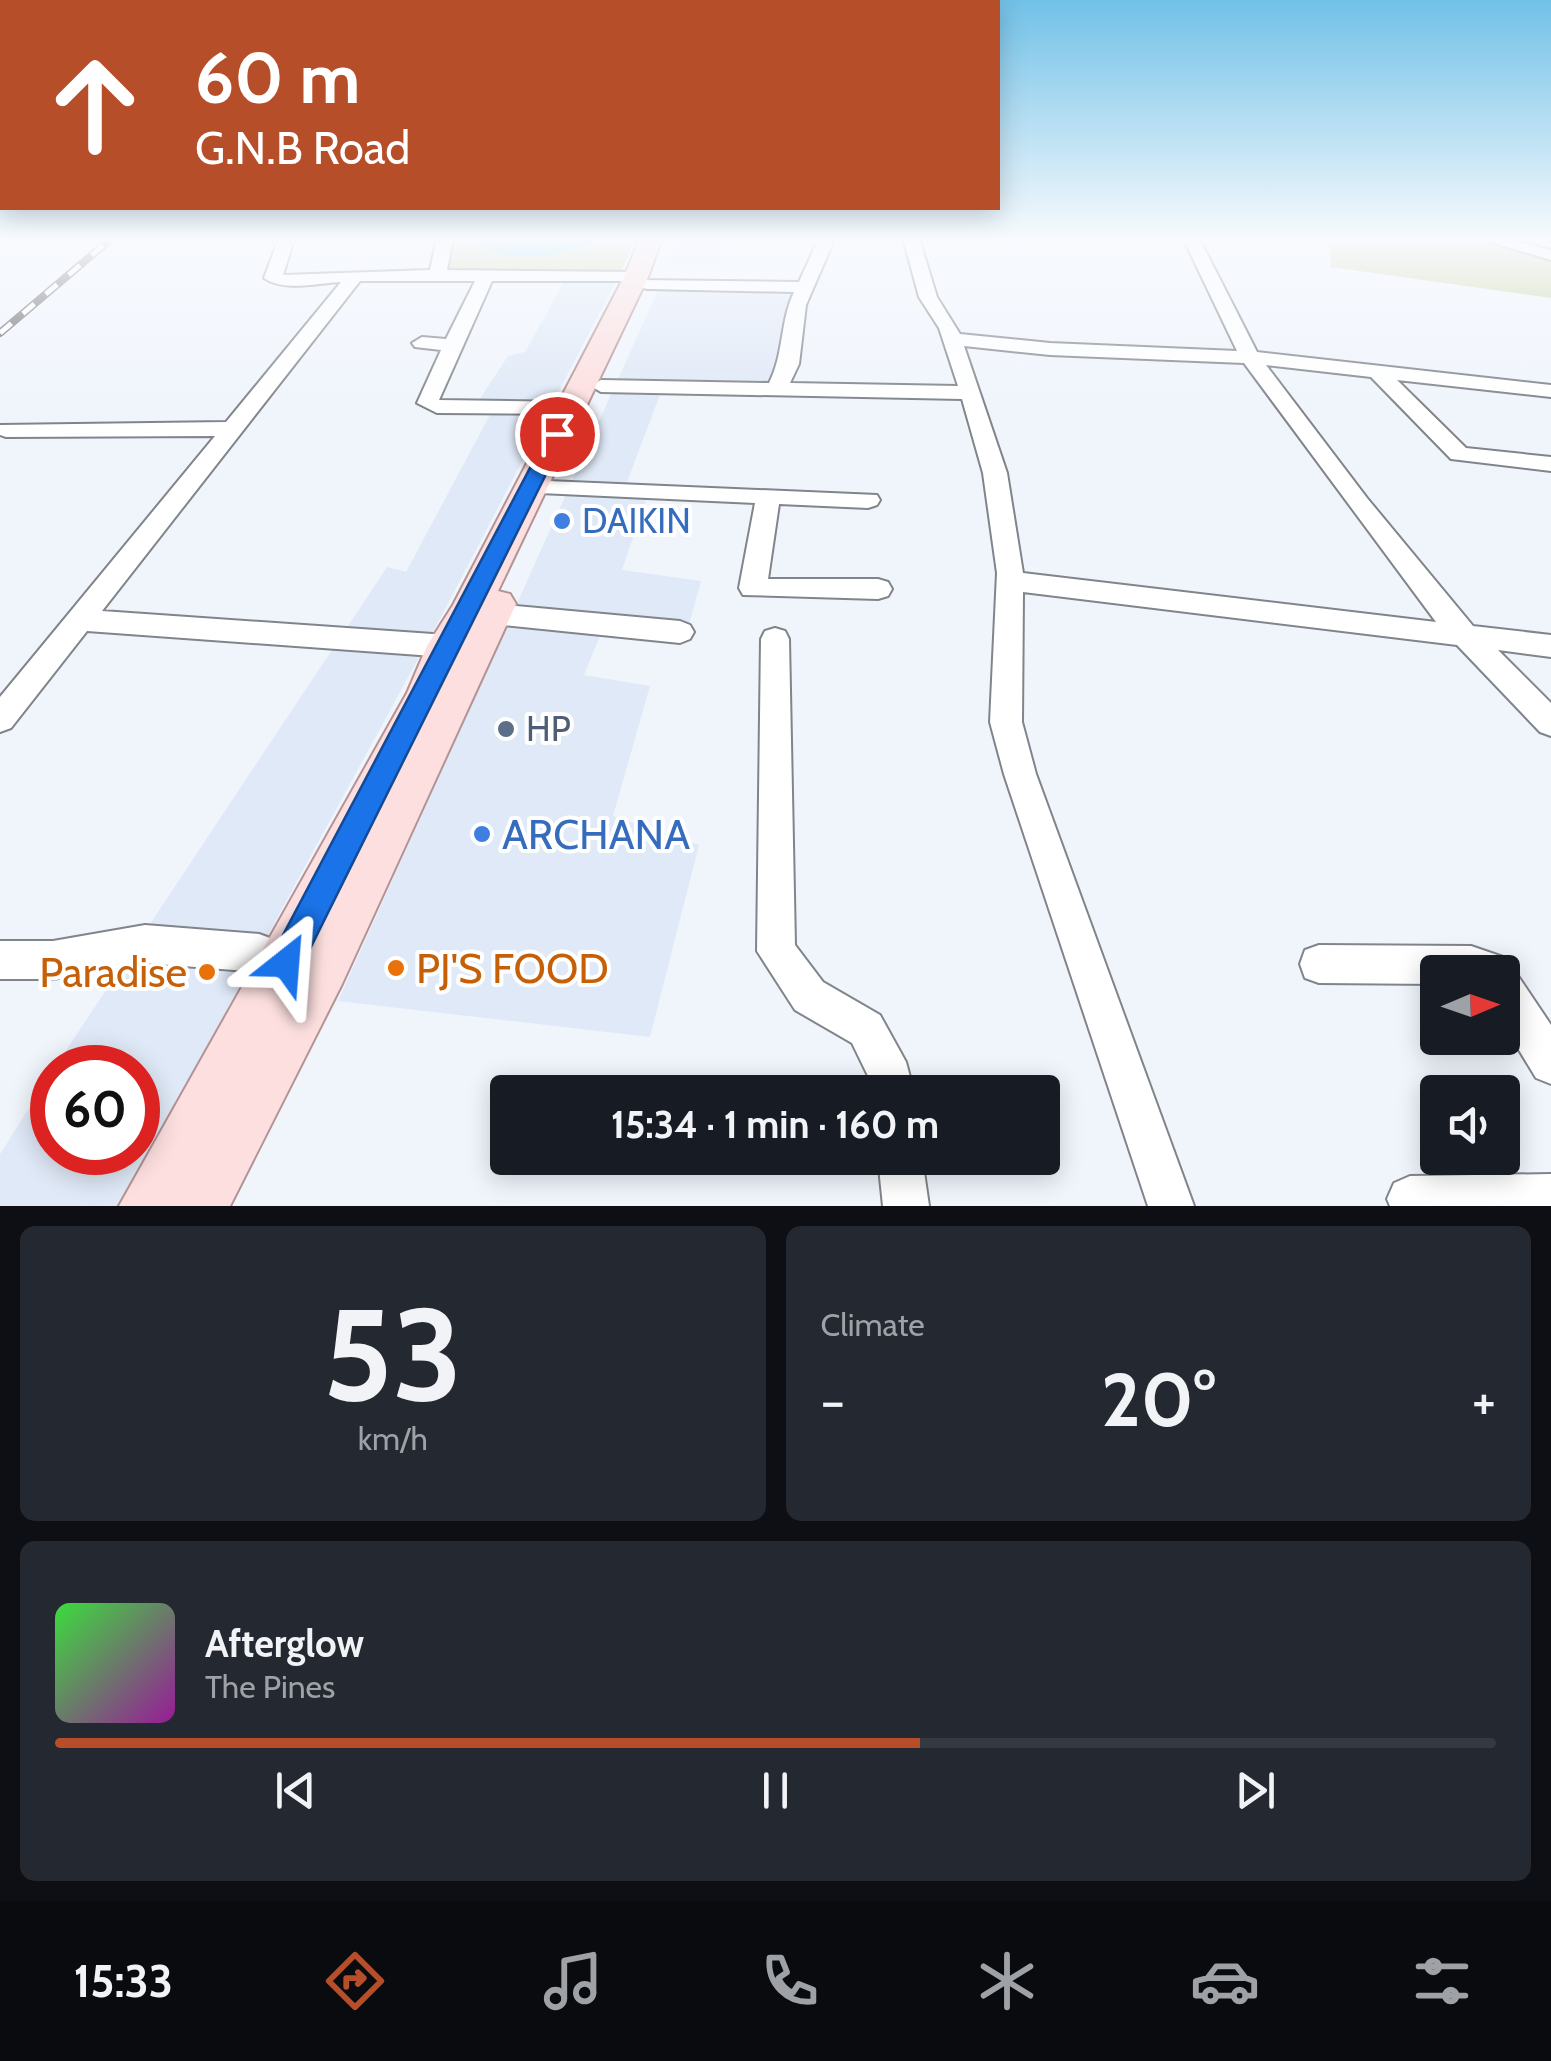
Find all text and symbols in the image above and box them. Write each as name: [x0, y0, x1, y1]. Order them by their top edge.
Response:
text: 60 m: [195, 35, 360, 121]
icon: ahead: [30, 40, 160, 170]
text: G.N.B Road: [195, 121, 410, 175]
pin: [515, 392, 600, 477]
icon: arrive: [530, 407, 585, 462]
place label: DAIKIN: [582, 499, 691, 542]
marker: DAIKIN: [551, 510, 573, 532]
place label: HP: [526, 707, 571, 750]
marker: HP: [495, 718, 517, 740]
place label: ARCHANA: [502, 808, 690, 860]
marker: ARCHANA: [471, 823, 493, 845]
position arrow: [234, 911, 338, 1015]
place label: PJ'S FOOD: [416, 942, 609, 994]
place label: Paradise: [39, 946, 187, 998]
north arrow: [1420, 955, 1520, 1055]
map controls: [1420, 955, 1520, 1175]
marker: PJ'S FOOD: [385, 957, 407, 979]
marker: Paradise: [196, 961, 218, 983]
speed limit sign: 60: [30, 1045, 160, 1175]
button: sound: [1420, 1075, 1520, 1175]
text: 15:34 · 1 min · 160 m: [611, 1101, 939, 1148]
text: 53: [323, 1275, 463, 1433]
text: Climate: [821, 1305, 925, 1344]
text: 20°: [1101, 1354, 1215, 1445]
text: −: [821, 1367, 845, 1434]
text: +: [1472, 1367, 1496, 1434]
text: km/h: [358, 1419, 428, 1458]
text: Afterglow: [205, 1620, 364, 1667]
text: The Pines: [205, 1667, 335, 1706]
icon: previous: [268, 1763, 323, 1818]
icon: pause: [748, 1763, 803, 1818]
icon: next: [1228, 1763, 1283, 1818]
icon: directions: [320, 1946, 390, 2016]
icon: music: [538, 1946, 608, 2016]
icon: phone: [755, 1946, 825, 2016]
icon: climate: [972, 1946, 1042, 2016]
icon: car: [1190, 1946, 1260, 2016]
icon: filters: [1407, 1946, 1477, 2016]
text: 15:33: [74, 1954, 173, 2008]

